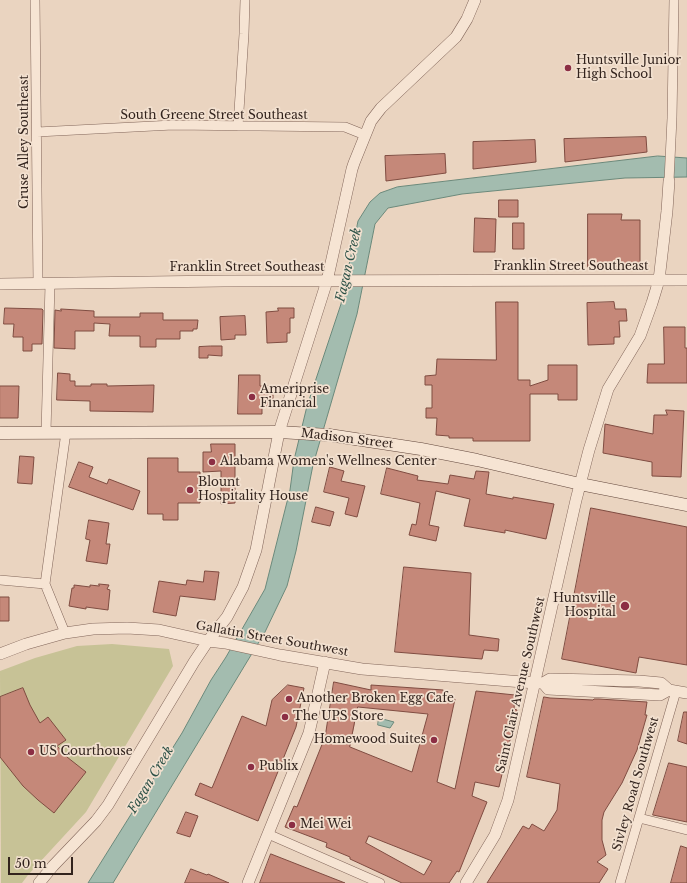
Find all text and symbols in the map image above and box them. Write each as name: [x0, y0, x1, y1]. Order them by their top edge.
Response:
place label: Huntsville Junior High School: [576, 54, 681, 82]
marker: Huntsville Junior High School: [563, 63, 573, 73]
street label: Cruse Alley Southeast: [18, 75, 32, 209]
street label: South Greene Street Southeast: [120, 109, 308, 123]
water label: Fagan Creek: [333, 226, 365, 304]
street label: Franklin Street Southeast: [493, 260, 649, 274]
street label: Franklin Street Southeast: [169, 261, 325, 275]
place label: Ameriprise Financial: [260, 383, 329, 411]
marker: Ameriprise Financial: [247, 392, 257, 402]
street label: Madison Street: [300, 426, 394, 452]
place label: Alabama Women's Wellness Center: [220, 455, 437, 469]
marker: Alabama Women's Wellness Center: [207, 457, 217, 467]
place label: Blount Hospitality House: [198, 476, 308, 504]
marker: Blount Hospitality House: [185, 485, 195, 495]
place label: Huntsville Hospital: [553, 592, 616, 620]
street label: Saint Clair Avenue Southwest: [494, 596, 548, 774]
marker: Huntsville Hospital: [619, 600, 631, 612]
street label: Gallatin Street Southwest: [195, 618, 349, 660]
place label: Another Broken Egg Cafe: [297, 692, 454, 706]
marker: Another Broken Egg Cafe: [284, 694, 294, 704]
place label: The UPS Store: [293, 710, 384, 724]
marker: The UPS Store: [280, 712, 290, 722]
street label: Sivley Road Southwest: [610, 715, 662, 853]
place label: Homewood Suites: [314, 733, 426, 747]
marker: Homewood Suites: [429, 735, 439, 745]
water label: Fagan Creek: [125, 744, 177, 816]
place label: US Courthouse: [39, 745, 133, 759]
marker: US Courthouse: [26, 747, 36, 757]
place label: Publix: [259, 760, 298, 774]
marker: Publix: [246, 762, 256, 772]
place label: Mei Wei: [300, 818, 351, 832]
marker: Mei Wei: [287, 820, 297, 830]
scale bar: [10, 849, 75, 875]
text: 50 m: [15, 856, 47, 871]

